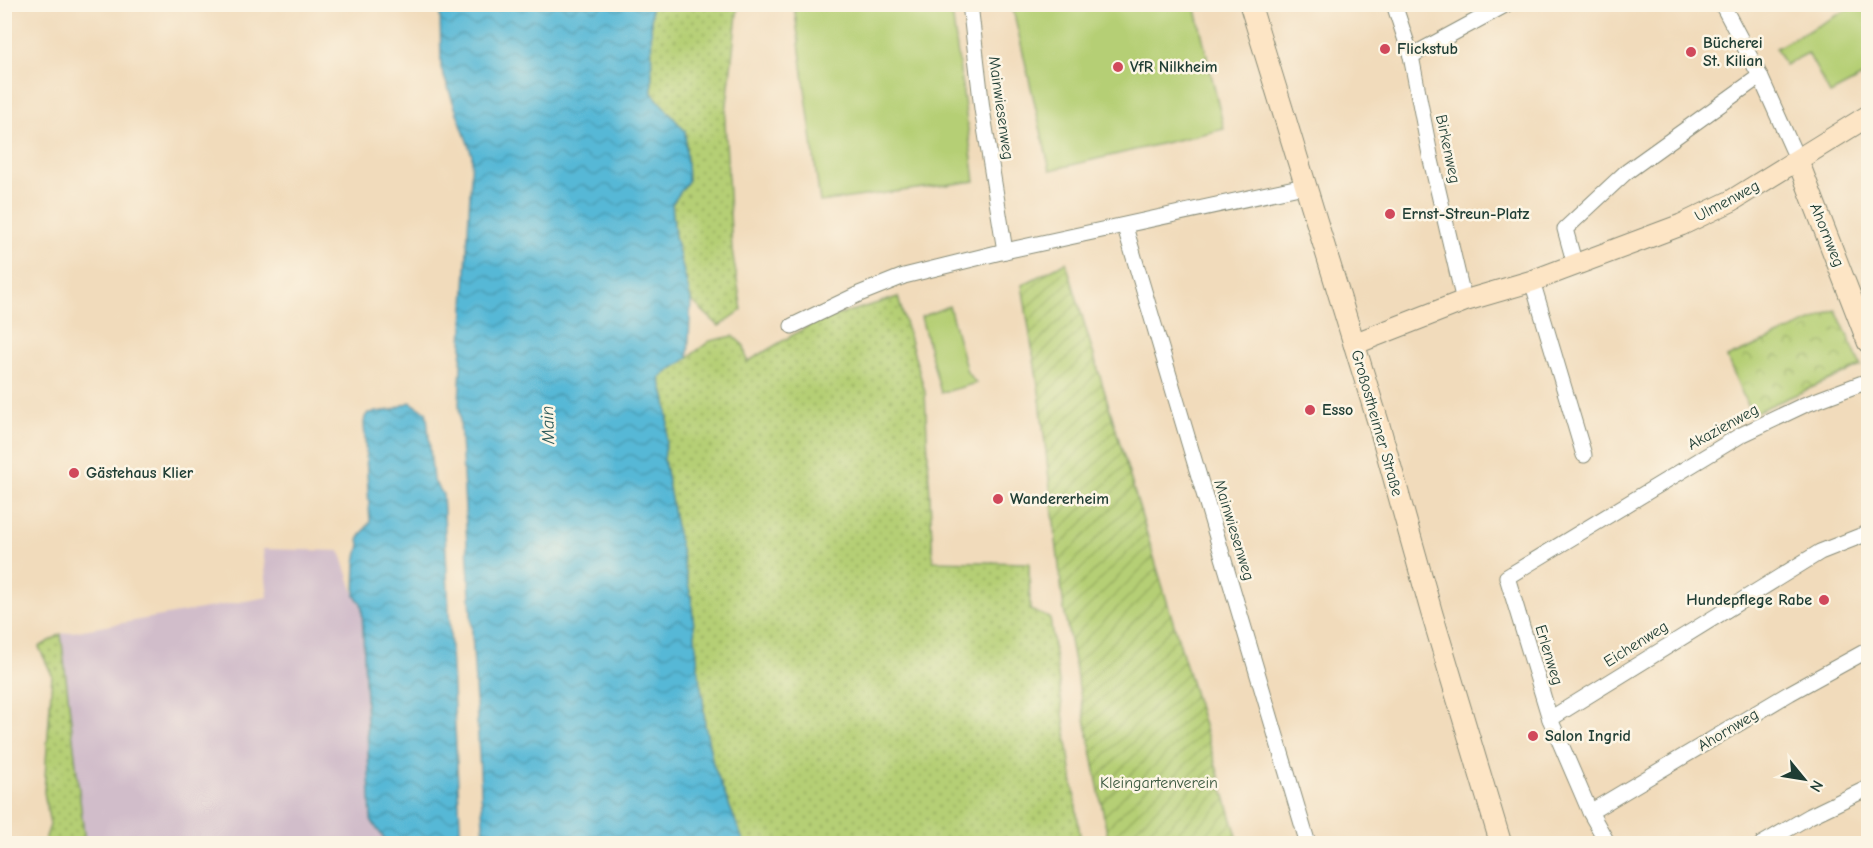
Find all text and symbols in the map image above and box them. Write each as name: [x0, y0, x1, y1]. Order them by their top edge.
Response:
place label: Bücherei St. Kilian: [1703, 34, 1763, 70]
place label: Flickstub: [1397, 40, 1458, 58]
marker: Flickstub: [1378, 42, 1392, 56]
marker: Bücherei St. Kilian: [1684, 45, 1698, 59]
street label: Mainwiesenweg: [985, 55, 1017, 161]
place label: VfR Nilkheim: [1130, 58, 1218, 76]
marker: VfR Nilkheim: [1111, 60, 1125, 74]
street label: Birkenweg: [1432, 113, 1464, 185]
street label: Ulmenweg: [1692, 177, 1762, 225]
street label: Ahornweg: [1806, 200, 1848, 270]
place label: Ernst-Streun-Platz: [1402, 205, 1530, 223]
marker: Ernst-Streun-Platz: [1383, 207, 1397, 221]
street label: Großostheimer Straße: [1347, 348, 1407, 498]
street label: Akazienweg: [1684, 400, 1762, 454]
place label: Esso: [1322, 401, 1353, 419]
marker: Esso: [1303, 403, 1317, 417]
water label: Main: [537, 405, 559, 446]
place label: Gästehaus Klier: [86, 464, 194, 482]
marker: Gästehaus Klier: [67, 466, 81, 480]
street label: Mainwiesenweg: [1210, 477, 1258, 583]
place label: Wandererheim: [1010, 490, 1109, 508]
marker: Wandererheim: [991, 492, 1005, 506]
place label: Hundepflege Rabe: [1686, 591, 1812, 609]
marker: Hundepflege Rabe: [1817, 593, 1831, 607]
street label: Eichenweg: [1601, 617, 1671, 671]
street label: Erlenweg: [1531, 623, 1567, 687]
street label: Ahornweg: [1695, 705, 1761, 755]
place label: Salon Ingrid: [1545, 727, 1631, 745]
marker: Salon Ingrid: [1526, 729, 1540, 743]
north arrow: [1774, 749, 1834, 809]
park label: Kleingartenverein: [1100, 774, 1218, 792]
text: N: [1806, 777, 1827, 795]

